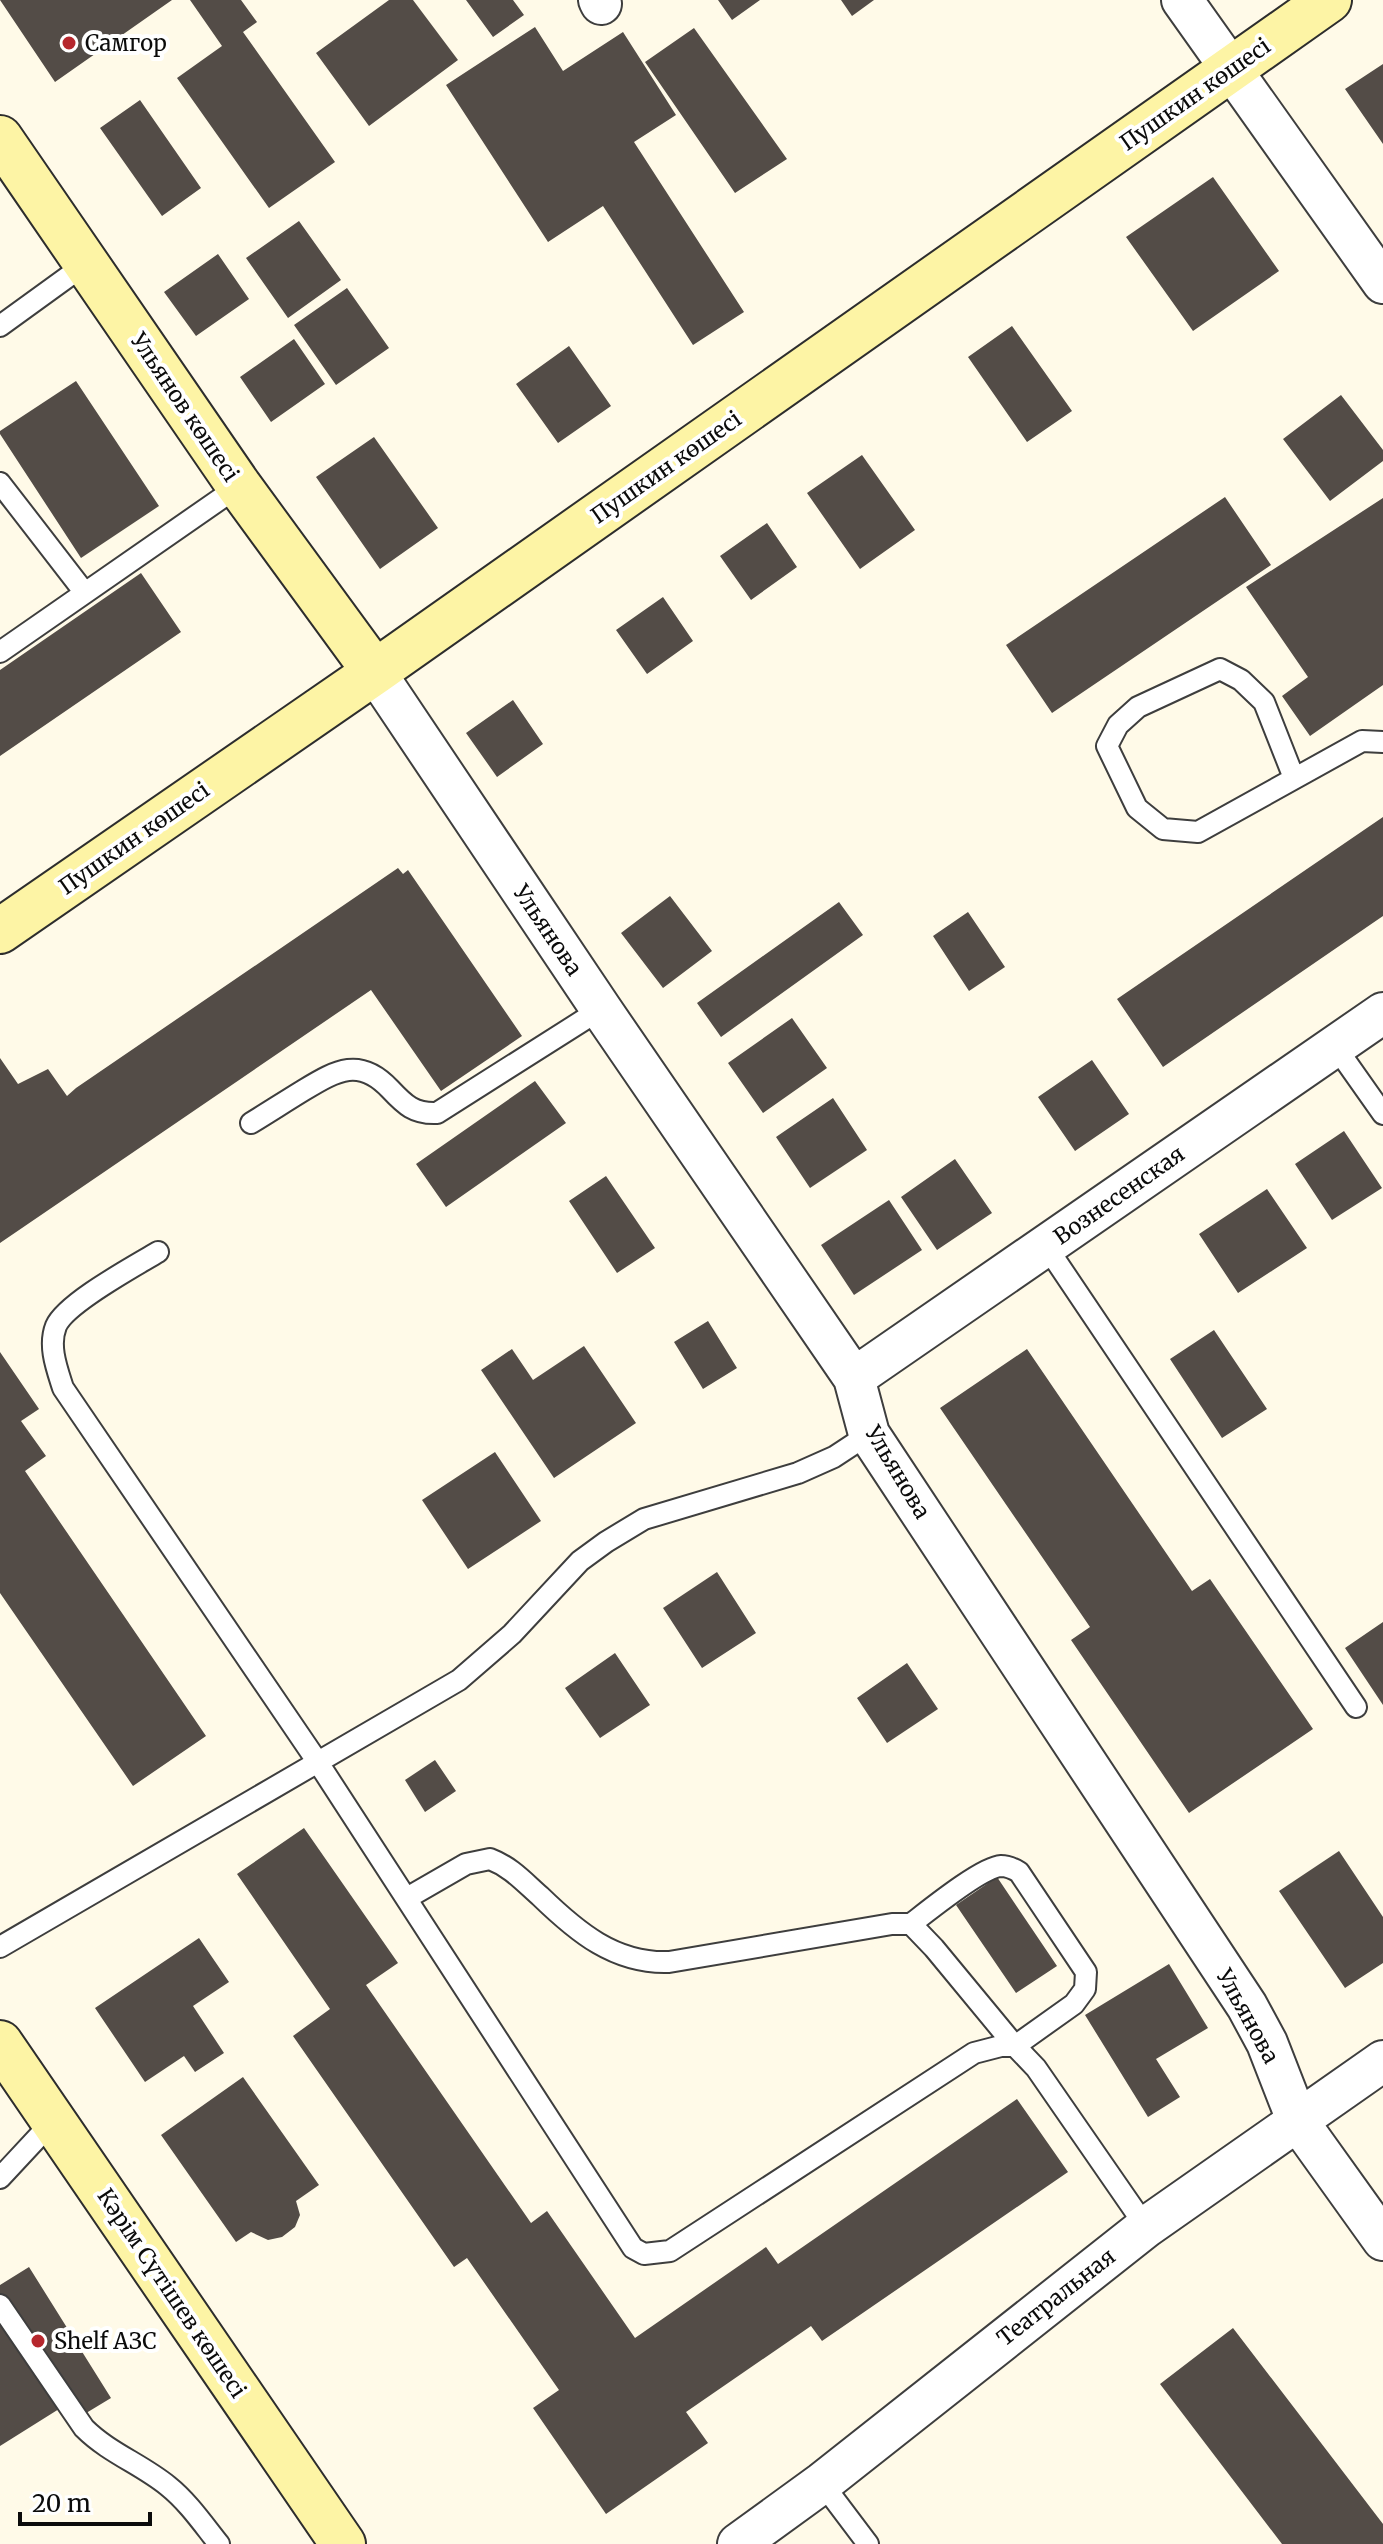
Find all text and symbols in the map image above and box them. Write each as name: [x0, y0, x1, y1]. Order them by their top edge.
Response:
place label: Самгор: [85, 29, 167, 57]
street label: Пушкин көшесі: [1114, 32, 1276, 156]
marker: Самгор: [60, 34, 78, 52]
street label: Ульянов көшесі: [124, 326, 245, 487]
street label: Пушкин көшесі: [585, 405, 747, 529]
street label: Пушкин көшесі: [53, 776, 215, 900]
street label: Ульянова: [507, 878, 589, 981]
street label: Вознесенская: [1048, 1140, 1190, 1250]
street label: Ульянова: [859, 1419, 937, 1524]
street label: Ульянова: [1210, 1963, 1285, 2068]
street label: Кәрім Сүтішев көшесі: [92, 2183, 252, 2403]
street label: Театральная: [991, 2242, 1121, 2352]
place label: Shelf АЗС: [54, 2327, 157, 2355]
marker: Shelf АЗС: [29, 2332, 47, 2350]
scale bar: [20, 2476, 150, 2526]
text: 20 m: [32, 2488, 91, 2519]

